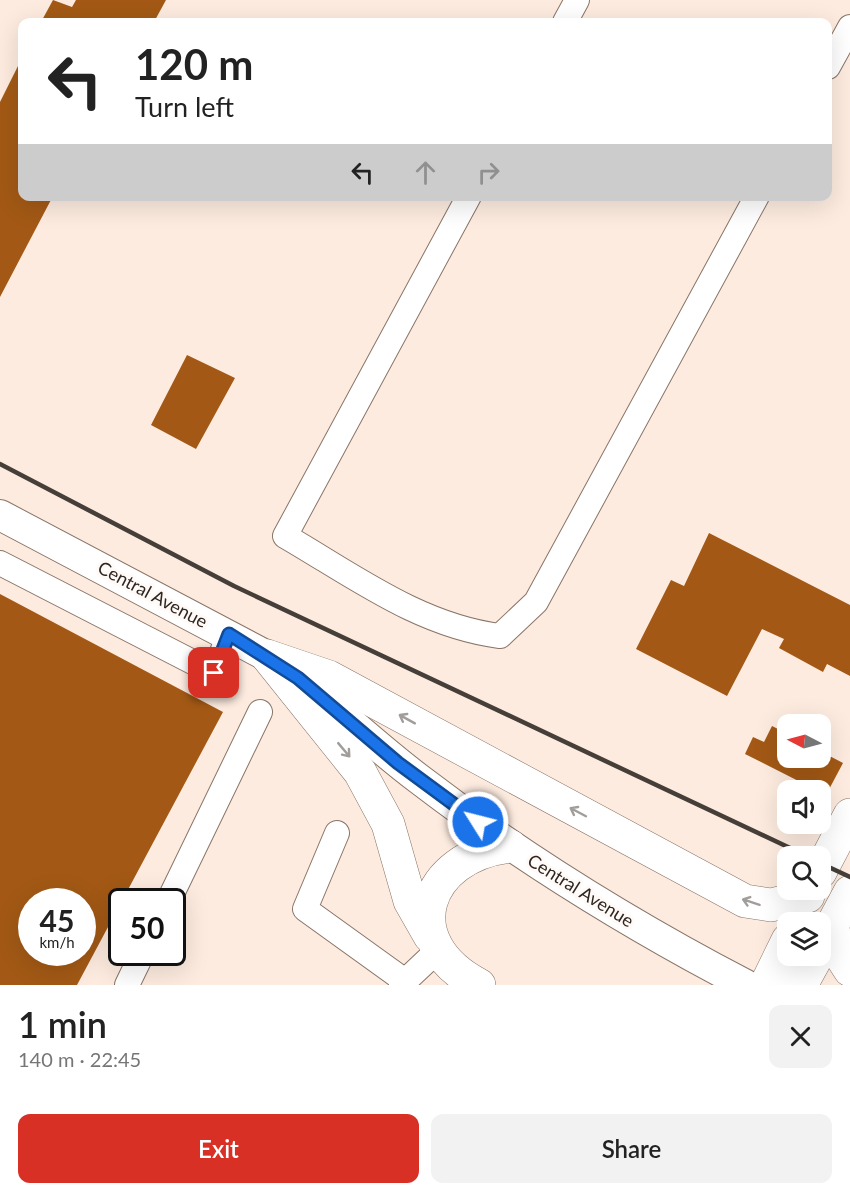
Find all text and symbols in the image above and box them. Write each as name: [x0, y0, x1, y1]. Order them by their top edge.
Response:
text: 120 m: [135, 39, 253, 89]
icon: left: [36, 42, 114, 120]
text: Turn left: [135, 90, 234, 123]
icon: left: [346, 156, 379, 189]
icon: ahead: [409, 156, 442, 189]
icon: right: [472, 156, 505, 189]
street label: Central Avenue: [94, 556, 212, 632]
pin: [188, 647, 239, 698]
icon: arrive: [197, 656, 230, 689]
one-way arrow: [398, 713, 416, 724]
north arrow: [777, 714, 831, 768]
map controls: [777, 714, 831, 966]
one-way arrow: [337, 742, 350, 758]
button: sound: [777, 780, 831, 834]
position arrow: [446, 790, 510, 854]
one-way arrow: [570, 806, 587, 818]
button: search: [777, 846, 831, 900]
street label: Central Avenue: [524, 849, 638, 931]
speed limit sign: 50: [108, 888, 186, 966]
one-way arrow: [742, 896, 761, 907]
text: 45: [40, 902, 74, 938]
button: layers: [777, 912, 831, 966]
text: km/h: [39, 933, 75, 951]
text: 1 min: [18, 1002, 107, 1046]
button: close: [769, 1005, 832, 1068]
text: 140 m · 22:45: [18, 1047, 141, 1071]
button: Exit: [18, 1114, 419, 1183]
button: Share: [431, 1114, 832, 1183]

